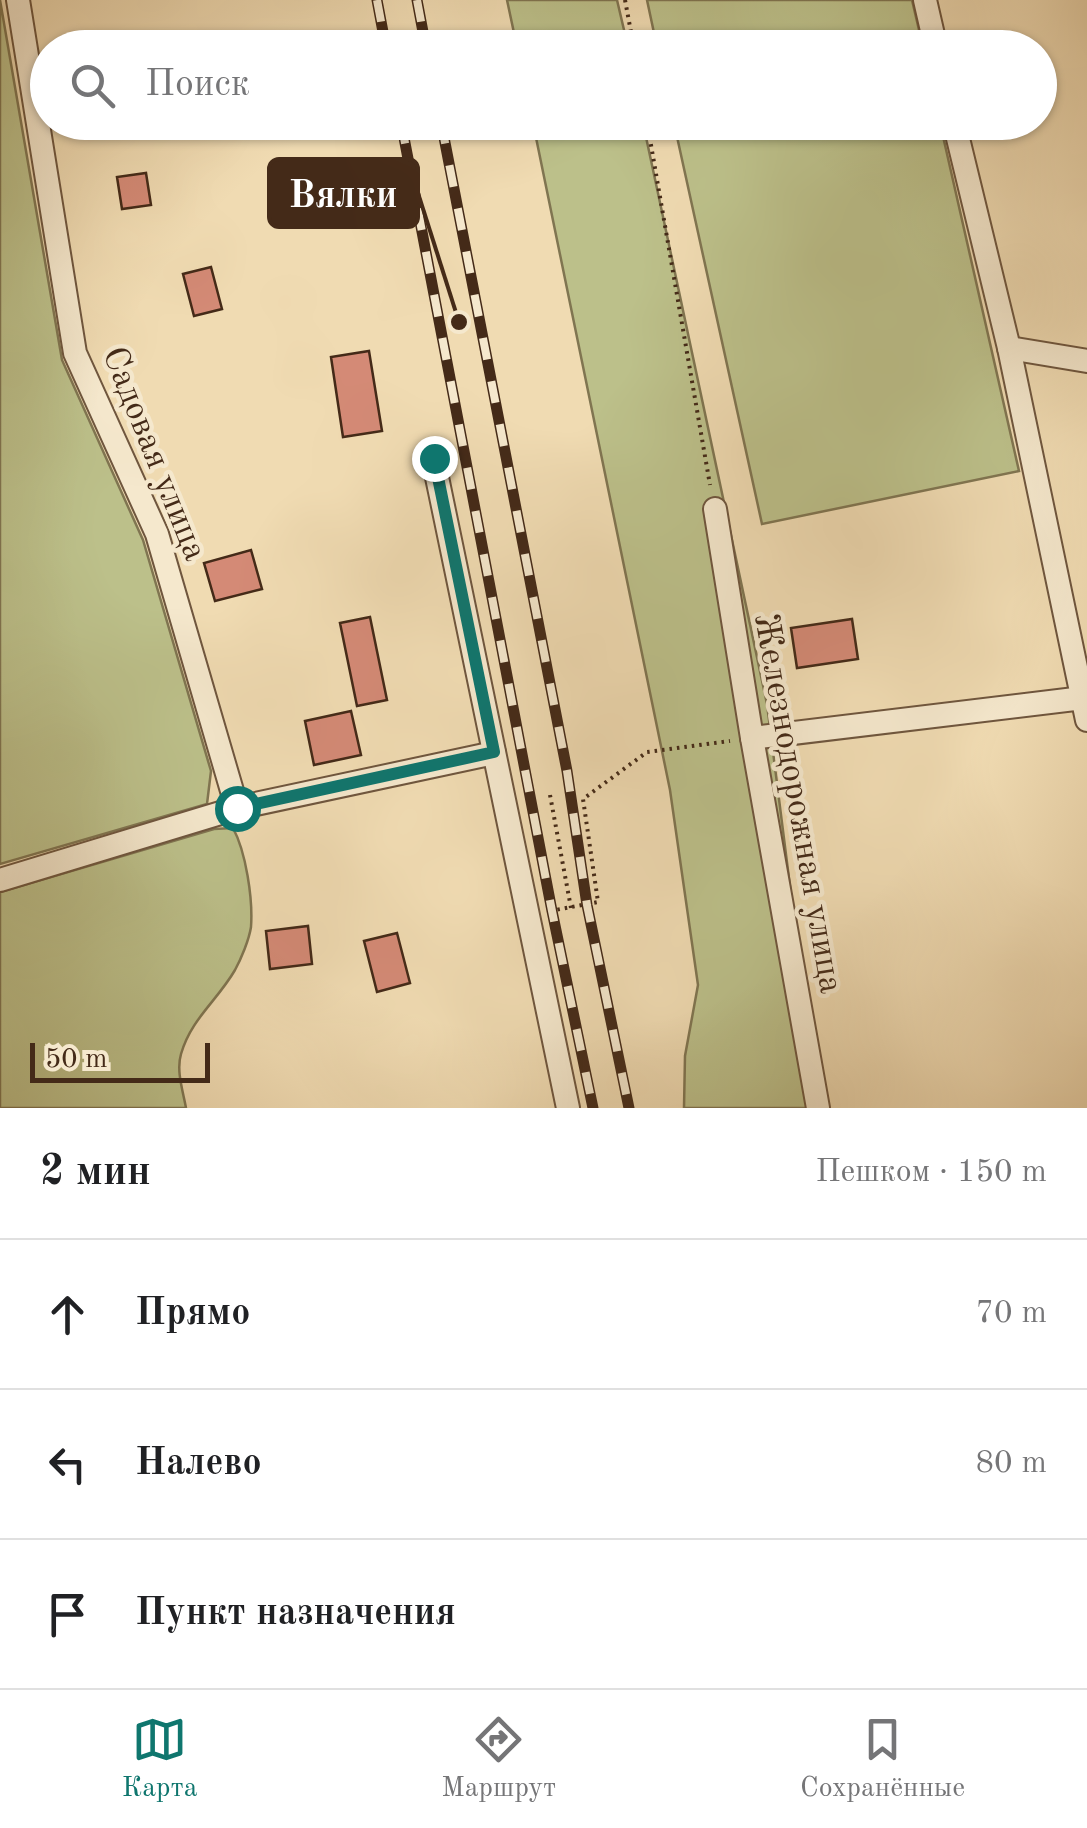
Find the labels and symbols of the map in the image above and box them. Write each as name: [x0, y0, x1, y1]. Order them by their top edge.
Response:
callout: Вялки: [269, 159, 418, 227]
text: Вялки: [289, 178, 397, 216]
street label: Садовая улица: [95, 342, 212, 566]
route end: [412, 436, 458, 482]
street label: Железнодорожная улица: [747, 611, 848, 996]
route start: [215, 786, 261, 832]
scale bar: [30, 1038, 210, 1082]

